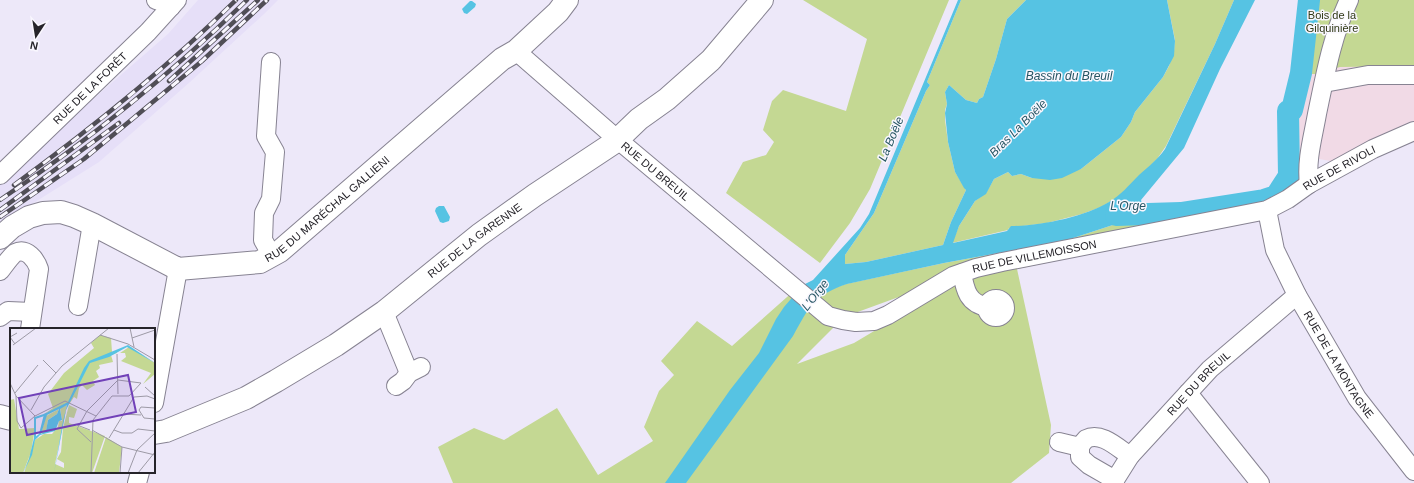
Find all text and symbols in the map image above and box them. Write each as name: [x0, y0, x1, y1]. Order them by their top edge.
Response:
park label: Bois de la Gilquinière: [1306, 9, 1358, 34]
north arrow: [16, 16, 56, 56]
text: N: [29, 39, 39, 52]
street label: RUE DE LA FORÊT: [51, 50, 129, 126]
water label: Bassin du Breuil: [1026, 69, 1113, 83]
water label: Bras La Boële: [986, 96, 1050, 160]
water label: La Boële: [875, 114, 907, 164]
street label: RUE DU BREUIL: [619, 139, 692, 203]
street label: RUE DE RIVOLI: [1301, 143, 1377, 192]
street label: RUE DU MARÉCHAL GALLIENI: [263, 153, 392, 264]
water label: L'Orge: [1110, 199, 1146, 213]
street label: RUE DE LA GARENNE: [425, 201, 524, 280]
street label: RUE DE VILLEMOISSON: [971, 238, 1098, 275]
water label: L'Orge: [799, 276, 832, 313]
street label: RUE DE LA MONTAGNE: [1302, 309, 1376, 420]
inset map: [10, 328, 155, 473]
street label: RUE DU BREUIL: [1165, 349, 1232, 418]

